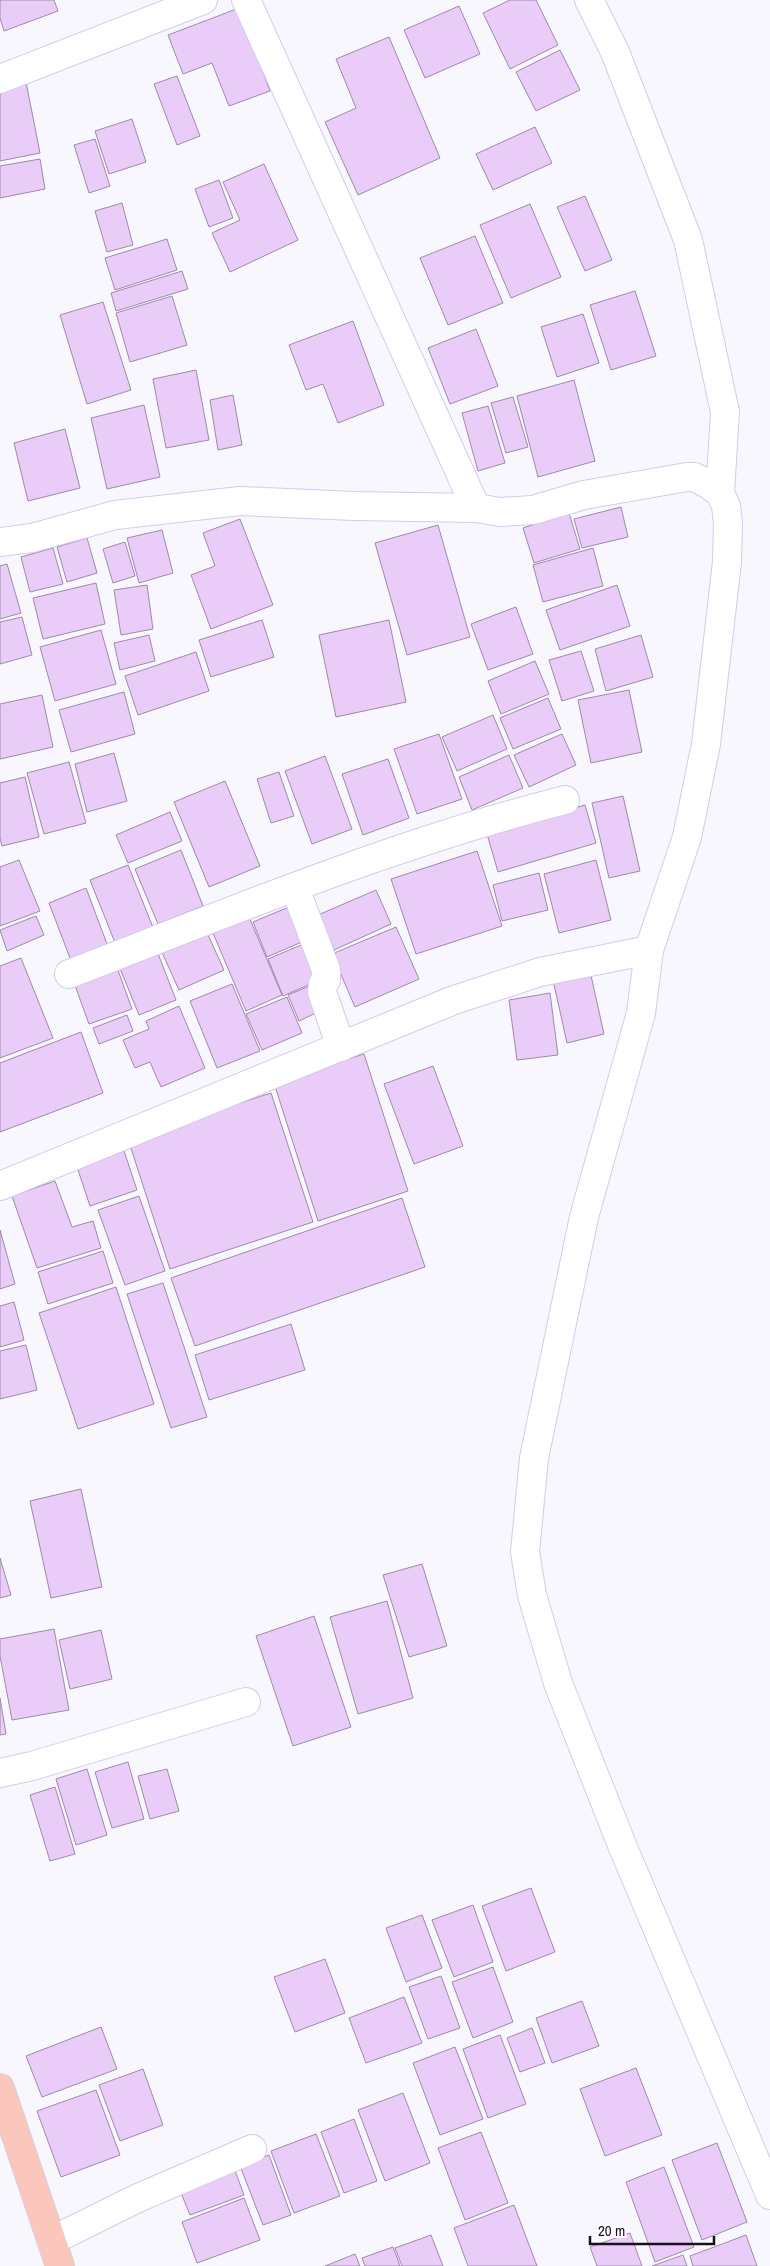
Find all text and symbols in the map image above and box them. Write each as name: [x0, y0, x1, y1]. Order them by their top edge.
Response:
scale bar: [590, 2214, 714, 2246]
text: 20 m: [598, 2220, 625, 2241]

